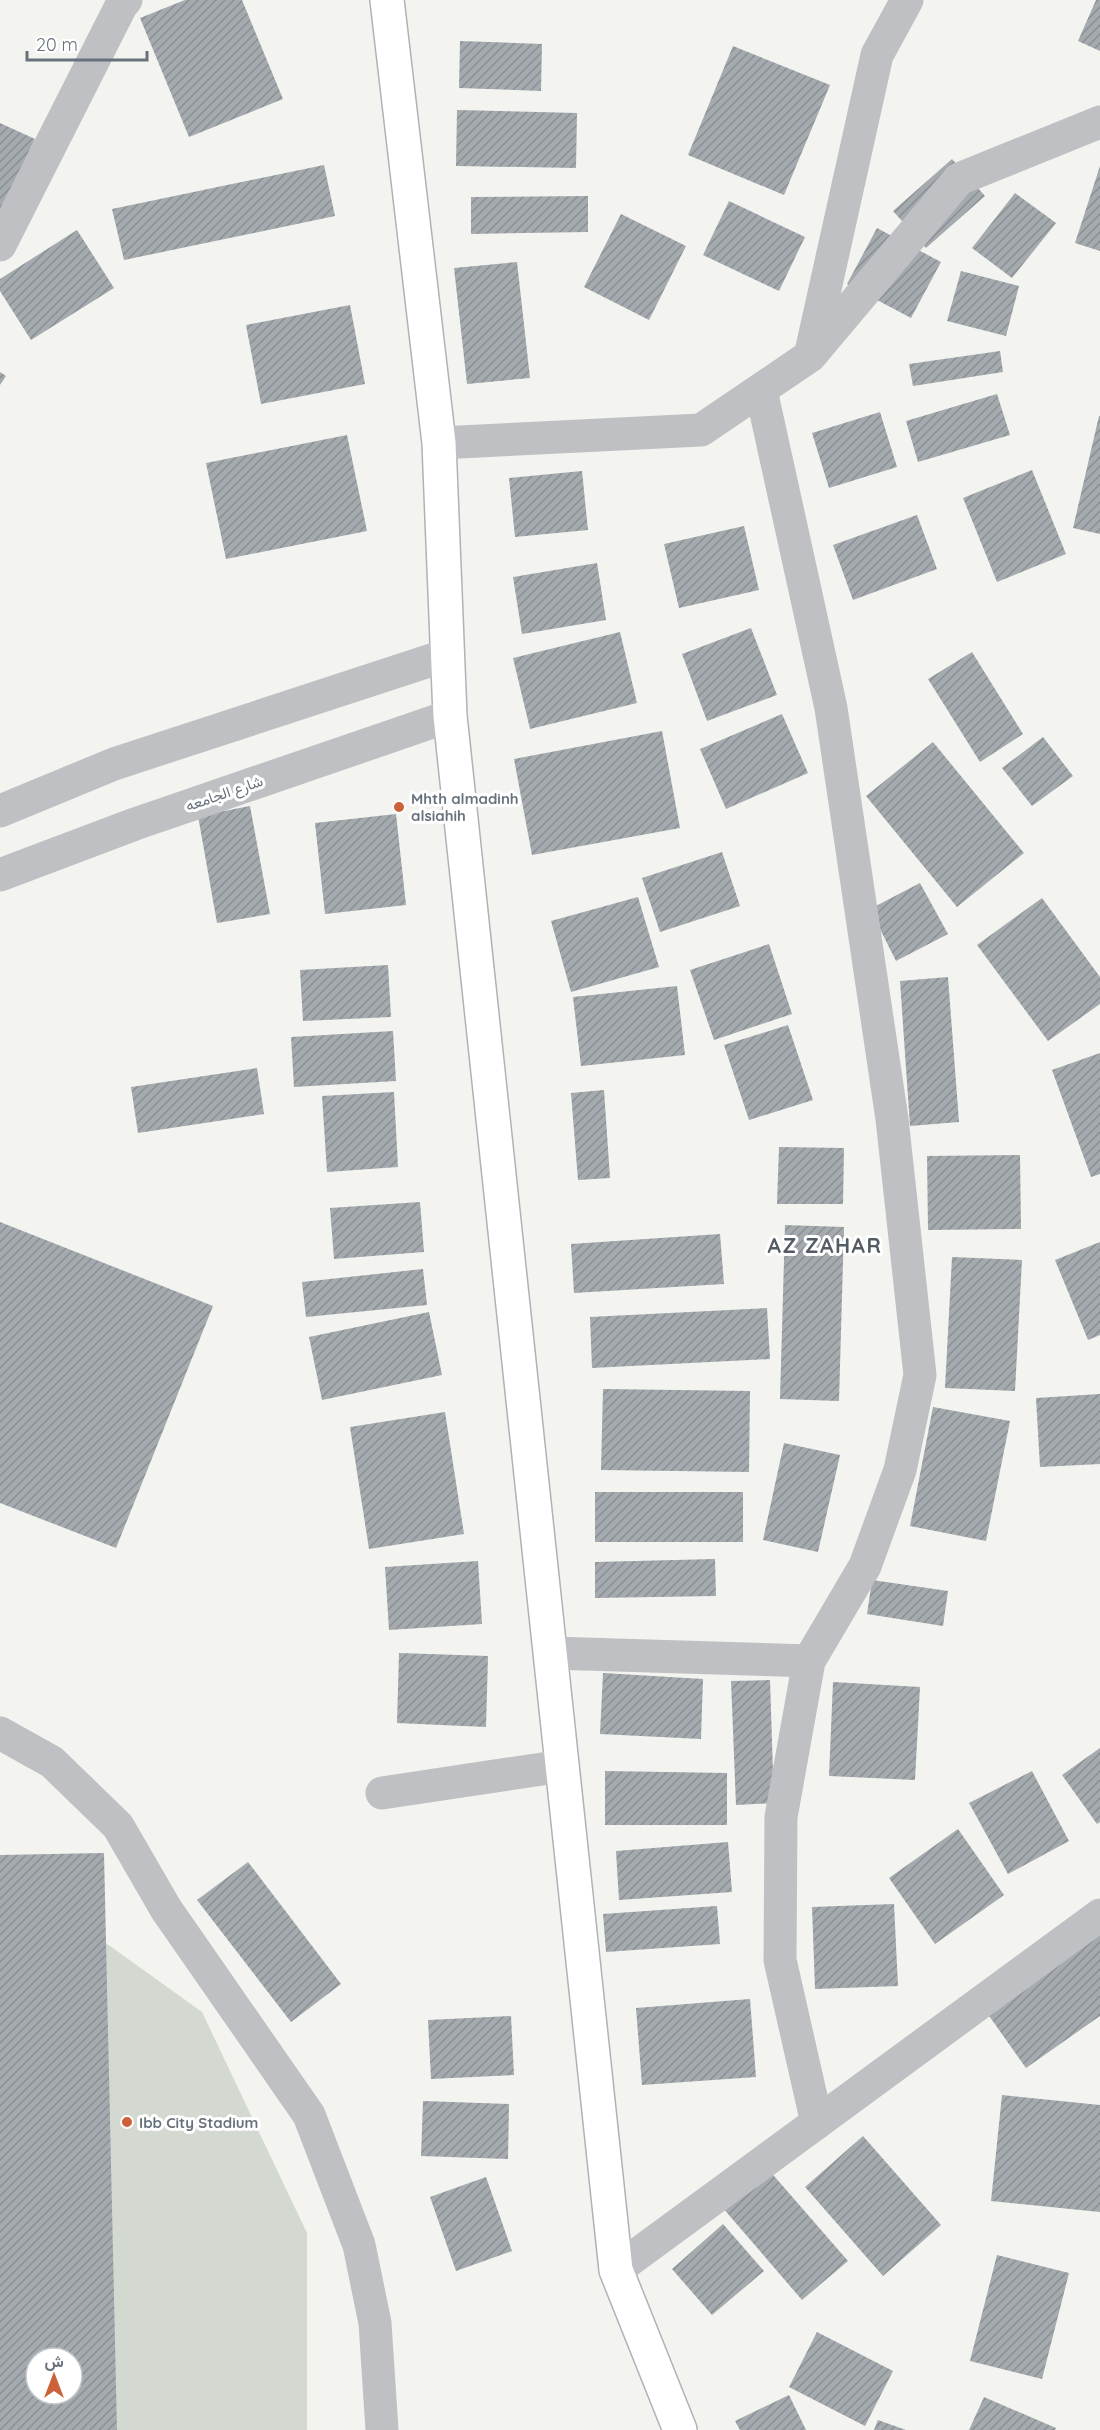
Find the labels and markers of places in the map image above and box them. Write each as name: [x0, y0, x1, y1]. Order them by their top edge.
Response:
place label: Mhth almadinh alsiahih: [411, 789, 519, 825]
marker: Mhth almadinh alsiahih: [392, 800, 406, 814]
place label: Ibb City Stadium: [139, 2113, 258, 2132]
marker: Ibb City Stadium: [120, 2115, 134, 2129]

